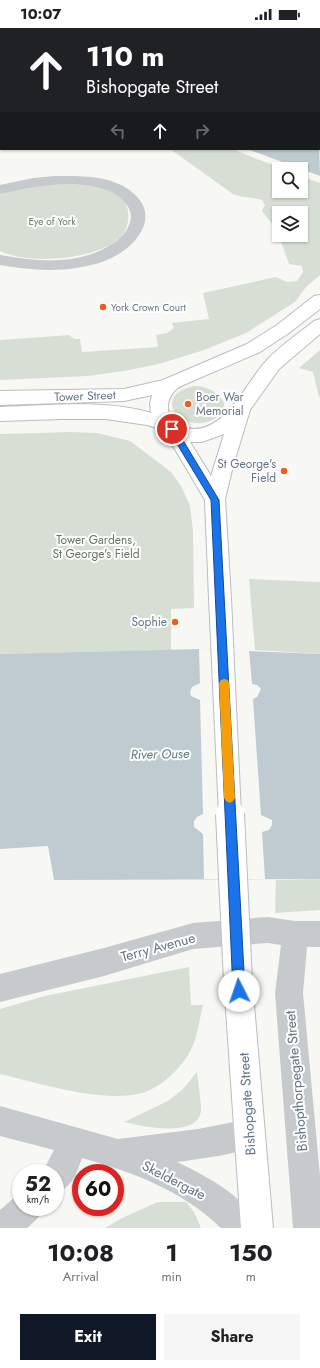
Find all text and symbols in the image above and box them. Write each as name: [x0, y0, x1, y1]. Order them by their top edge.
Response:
text: 10:07: [20, 3, 61, 25]
text: 110 m: [86, 36, 164, 77]
icon: ahead: [20, 44, 72, 96]
text: Bishopgate Street: [86, 74, 218, 100]
icon: left: [107, 120, 129, 142]
icon: ahead: [149, 120, 171, 142]
icon: right: [191, 120, 213, 142]
map controls: [272, 162, 308, 242]
button: search: [272, 162, 308, 198]
button: layers: [272, 206, 308, 242]
park label: Eye of York: [28, 214, 76, 229]
place label: York Crown Court: [111, 300, 186, 315]
marker: York Crown Court: [98, 302, 108, 312]
street label: Tower Street: [54, 386, 116, 406]
place label: Boer War Memorial: [196, 388, 245, 420]
marker: Boer War Memorial: [183, 399, 193, 409]
pin: [155, 412, 189, 446]
icon: arrive: [161, 418, 183, 440]
place label: St George's Field: [217, 455, 276, 487]
marker: St George's Field: [279, 466, 289, 476]
park label: Tower Gardens, St George's Field: [52, 531, 140, 563]
place label: Sophie: [131, 613, 167, 631]
marker: Sophie: [170, 617, 180, 627]
water label: River Ouse: [131, 744, 190, 764]
street label: Terry Avenue: [119, 927, 197, 967]
position arrow: [218, 970, 260, 1012]
street label: Bishopthorpegate Street: [280, 1009, 312, 1152]
street label: Bishopgate Street: [233, 1051, 261, 1156]
street label: Skeldergate: [139, 1155, 209, 1205]
speed limit sign: 60: [72, 1164, 124, 1216]
text: 52: [25, 1170, 51, 1199]
text: km/h: [27, 1192, 49, 1207]
text: 10:08: [47, 1235, 114, 1270]
text: 1: [165, 1235, 178, 1270]
text: 150: [229, 1235, 273, 1270]
text: Arrival: [63, 1267, 99, 1286]
text: min: [161, 1267, 182, 1286]
text: m: [246, 1267, 256, 1286]
button: Exit: [20, 1314, 156, 1360]
button: Share: [164, 1314, 300, 1360]

